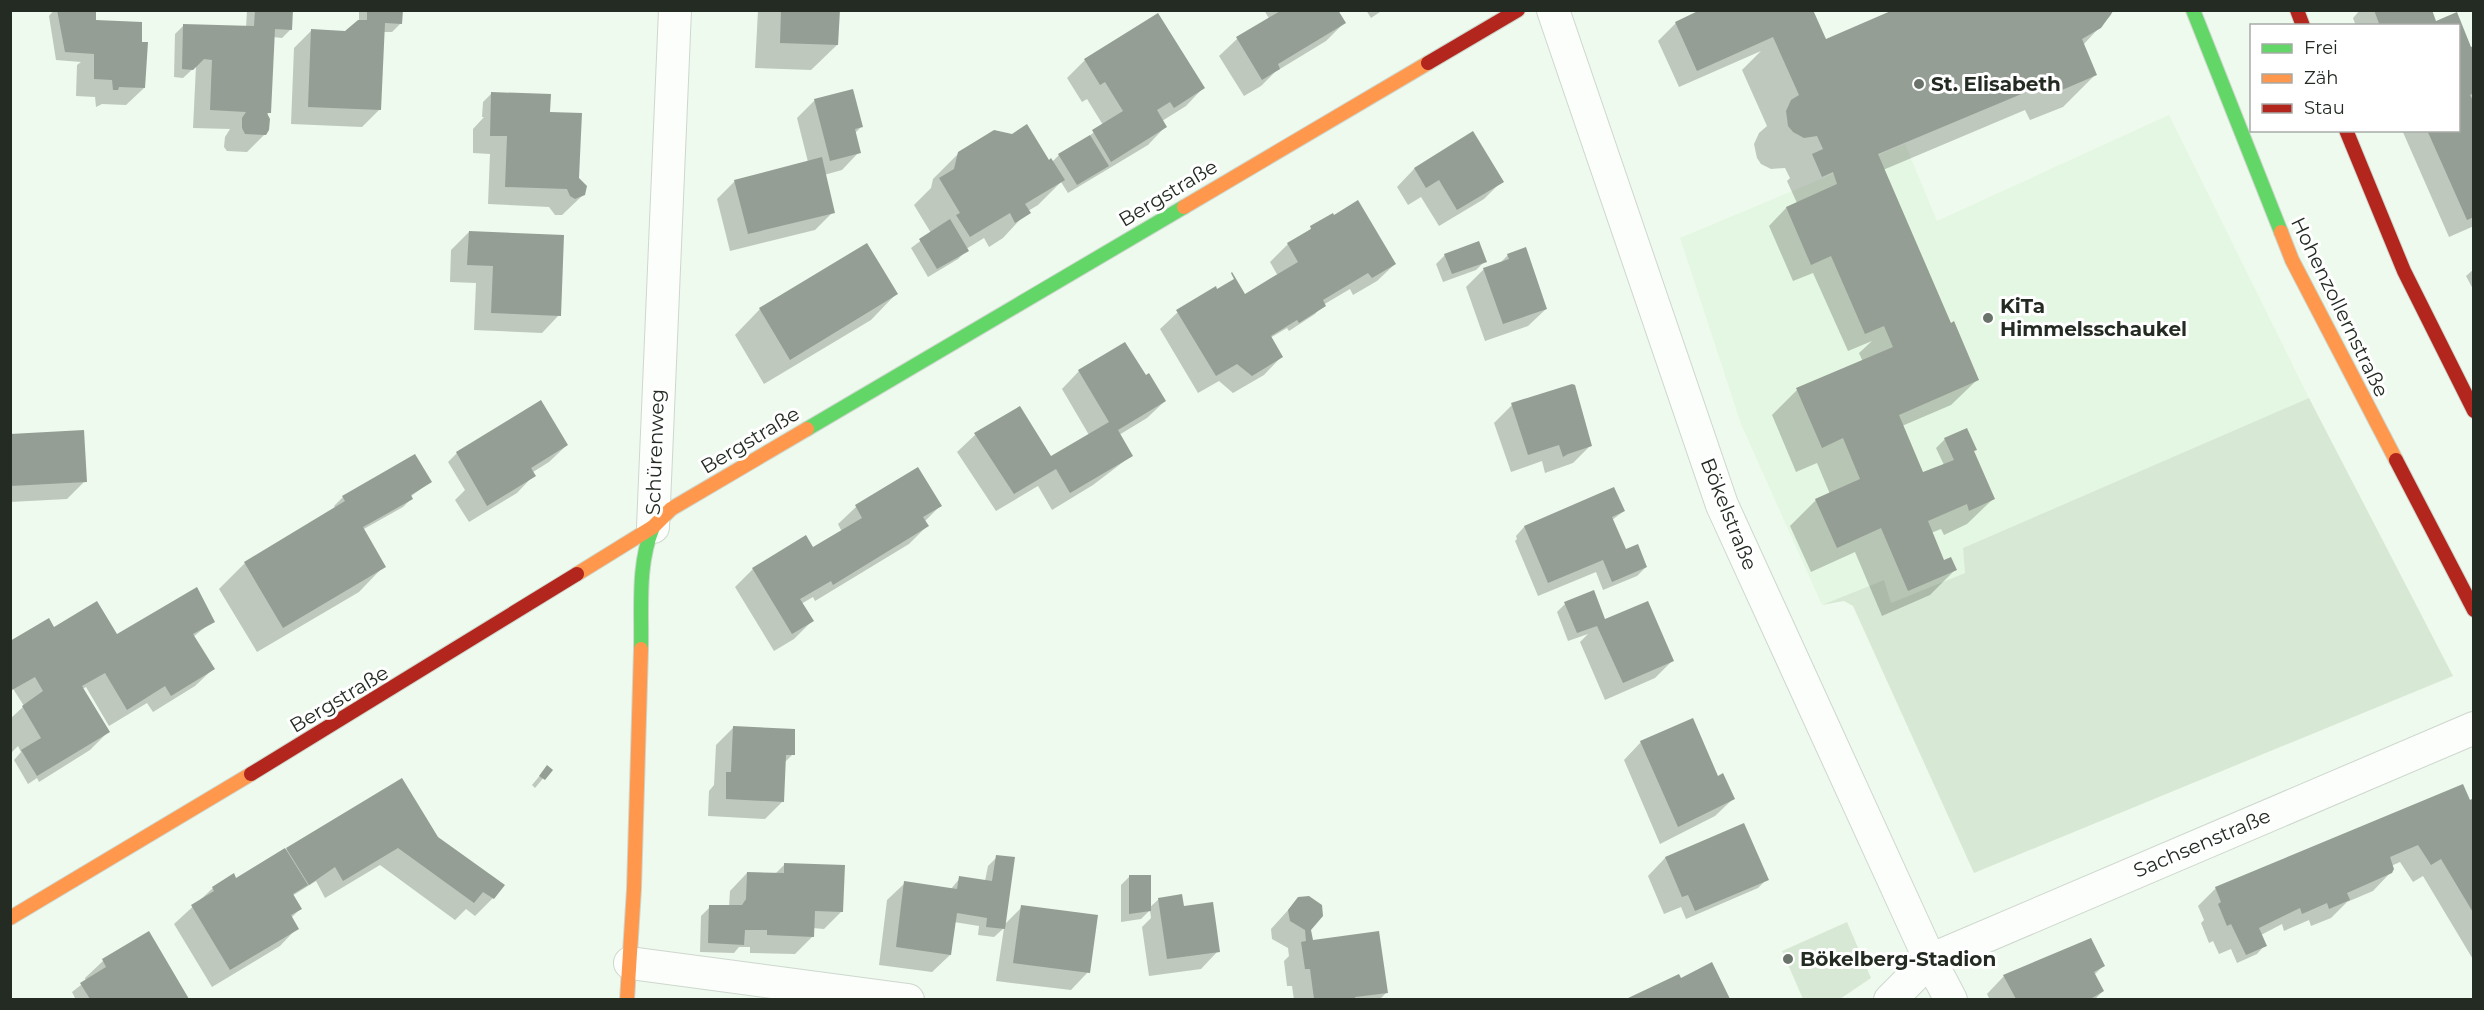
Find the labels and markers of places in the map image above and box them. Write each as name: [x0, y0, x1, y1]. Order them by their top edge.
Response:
place label: St. Elisabeth: [1931, 72, 2061, 96]
marker: St. Elisabeth: [1912, 77, 1926, 91]
place label: KiTa Himmelsschaukel: [2000, 294, 2187, 341]
marker: KiTa Himmelsschaukel: [1981, 311, 1995, 325]
place label: Bökelberg-Stadion: [1800, 947, 1996, 971]
marker: Bökelberg-Stadion: [1781, 952, 1795, 966]

